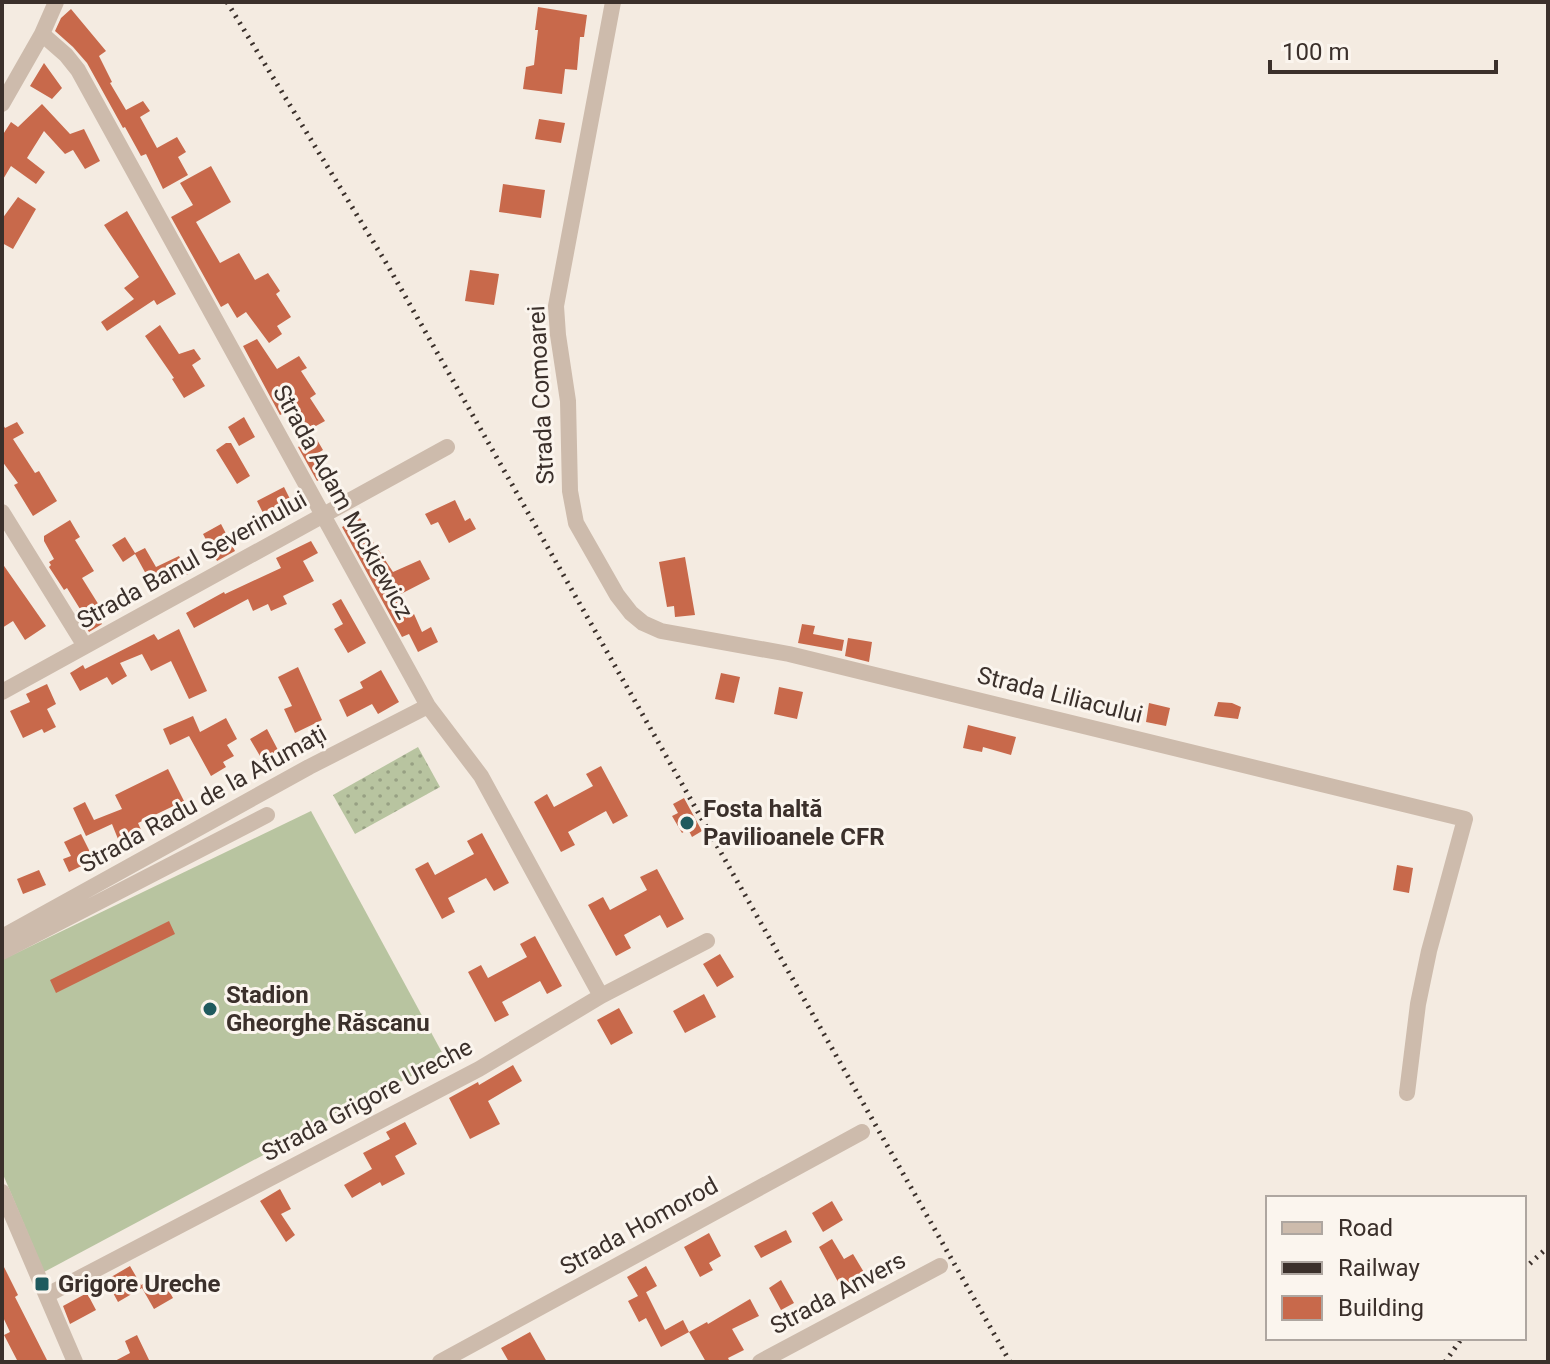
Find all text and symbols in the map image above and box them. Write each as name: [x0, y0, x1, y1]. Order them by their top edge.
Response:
scale bar: [1270, 24, 1496, 74]
text: 100 m: [1282, 38, 1349, 66]
street label: Strada Comoarei: [522, 305, 560, 485]
street label: Strada Adam Mickiewicz: [267, 380, 419, 624]
street label: Strada Banul Severinului: [72, 485, 312, 635]
street label: Strada Liliacului: [974, 661, 1146, 729]
street label: Strada Radu de la Afumați: [75, 719, 331, 879]
place label: Fosta haltă Pavilioanele CFR: [703, 795, 885, 851]
marker: Fosta haltă Pavilioanele CFR: [678, 814, 696, 832]
place label: Stadion Gheorghe Răscanu: [226, 981, 430, 1037]
marker: Stadion Gheorghe Răscanu: [201, 1000, 219, 1018]
street label: Strada Grigore Ureche: [257, 1033, 477, 1167]
street label: Strada Homorod: [555, 1171, 723, 1281]
legend: [1266, 1196, 1526, 1340]
text: Road: [1338, 1214, 1393, 1242]
street label: Strada Anvers: [766, 1246, 910, 1340]
text: Railway: [1338, 1254, 1420, 1282]
place label: Grigore Ureche: [58, 1270, 221, 1298]
marker: Grigore Ureche: [33, 1275, 51, 1293]
text: Building: [1338, 1294, 1424, 1322]

